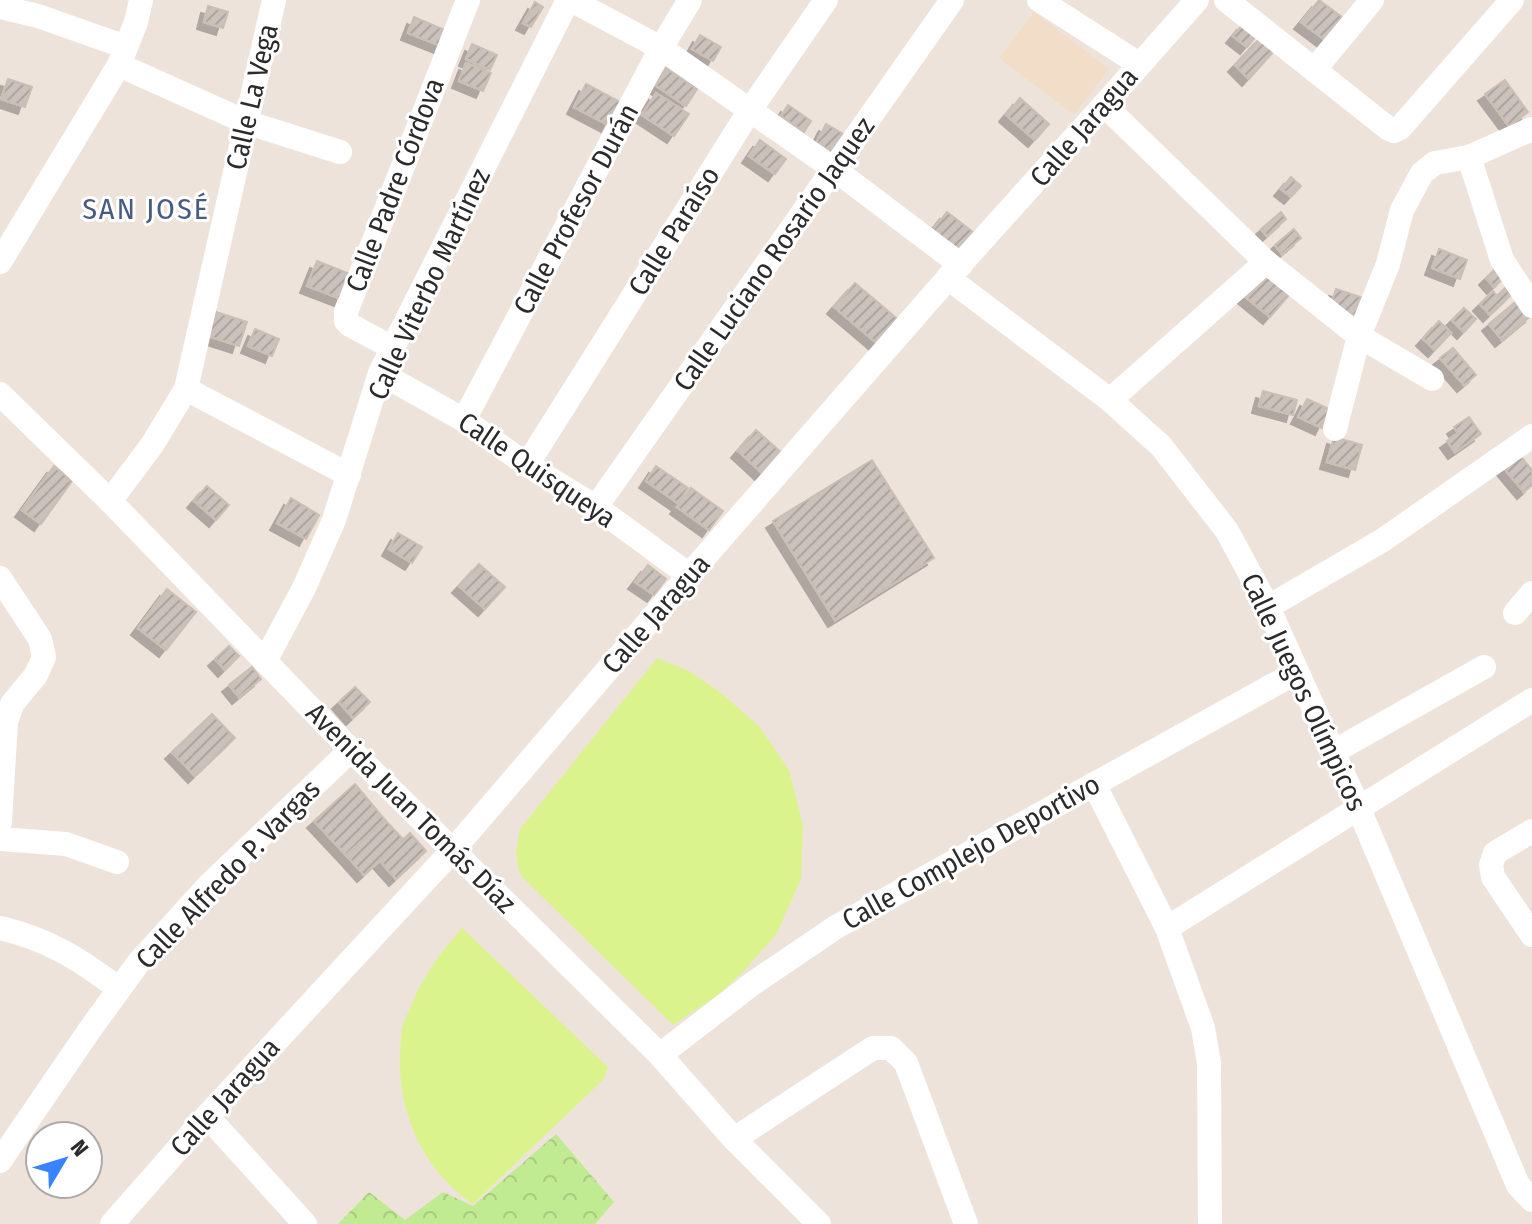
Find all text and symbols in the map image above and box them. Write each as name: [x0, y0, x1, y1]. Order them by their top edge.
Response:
street label: Calle La Vega: [219, 21, 285, 173]
street label: Calle Jaragua: [1023, 61, 1145, 193]
street label: Calle Padre Córdova: [339, 73, 451, 297]
street label: Calle Profesor Durán: [507, 98, 645, 320]
street label: Calle Luciano Rosario Jaquez: [667, 111, 881, 397]
street label: Calle Paraíso: [621, 160, 727, 302]
street label: Calle Viterbo Martínez: [361, 163, 497, 405]
district label: SAN JOSÉ: [82, 191, 210, 227]
street label: Calle Quisqueya: [452, 405, 622, 535]
street label: Calle Jaragua: [595, 548, 717, 680]
street label: Calle Juegos Olímpicos: [1234, 568, 1374, 816]
street label: Avenida Juan Tomás Díaz: [299, 696, 523, 920]
street label: Calle Complejo Deportivo: [836, 767, 1106, 937]
street label: Calle Alfredo P. Vargas: [129, 772, 327, 976]
street label: Calle Jaragua: [163, 1031, 287, 1163]
north arrow: [24, 1120, 104, 1200]
text: N: [65, 1134, 94, 1162]

